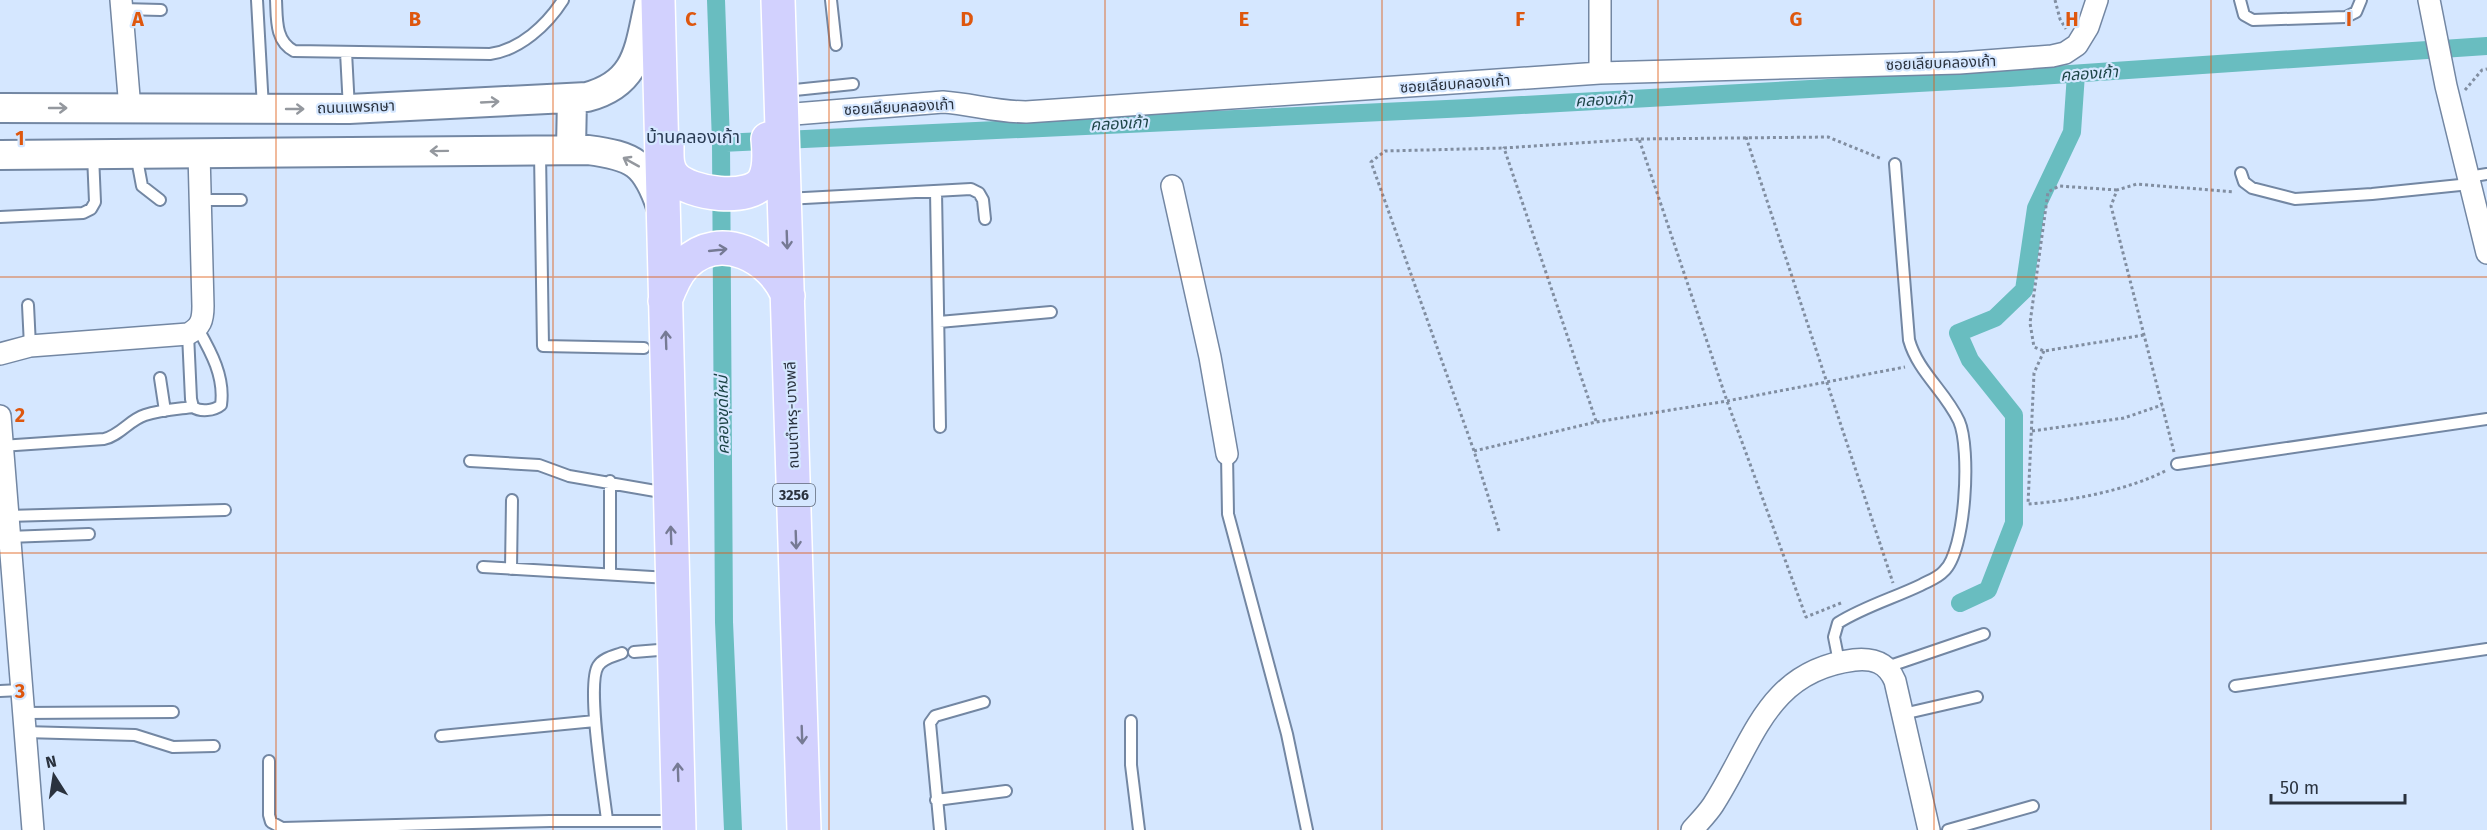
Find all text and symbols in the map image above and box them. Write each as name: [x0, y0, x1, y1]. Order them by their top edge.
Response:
text: A: [131, 7, 145, 31]
text: B: [409, 7, 421, 31]
text: C: [685, 7, 697, 31]
text: D: [960, 7, 974, 31]
text: E: [1239, 7, 1249, 31]
text: F: [1515, 7, 1525, 31]
text: G: [1790, 7, 1802, 31]
text: H: [2065, 7, 2079, 31]
text: I: [2346, 7, 2352, 31]
street label: ซอยเลียบคลองเก้า: [1885, 52, 1997, 74]
water label: คลองเก้า: [2060, 62, 2120, 85]
street label: ซอยเลียบคลองเก้า: [1399, 71, 1511, 97]
water label: คลองเก้า: [1575, 88, 1635, 110]
street label: ซอยเลียบคลองเก้า: [843, 95, 955, 119]
street label: ถนนแพรกษา: [317, 97, 395, 117]
one-way arrow: [480, 97, 500, 108]
one-way arrow: [48, 102, 68, 114]
one-way arrow: [285, 103, 305, 115]
water label: คลองเก้า: [1090, 112, 1150, 134]
text: 1: [15, 126, 25, 150]
district label: บ้านคลองเก้า: [646, 126, 740, 148]
one-way arrow: [429, 145, 449, 156]
one-way arrow: [623, 156, 641, 167]
one-way arrow: [781, 230, 793, 250]
one-way arrow: [707, 244, 727, 255]
one-way arrow: [660, 330, 671, 350]
street label: ถนนตำหรุ-บางพลี: [781, 361, 803, 469]
water label: คลองขุดใหม่: [712, 373, 734, 455]
text: 2: [15, 403, 25, 427]
road number: 3256: [773, 484, 815, 506]
one-way arrow: [665, 525, 677, 545]
one-way arrow: [790, 530, 801, 550]
text: 3: [14, 679, 25, 703]
one-way arrow: [796, 724, 807, 744]
north arrow: [24, 746, 84, 806]
text: N: [44, 751, 58, 772]
one-way arrow: [672, 762, 683, 782]
scale bar: [2271, 767, 2404, 805]
text: 50 m: [2280, 777, 2319, 799]

